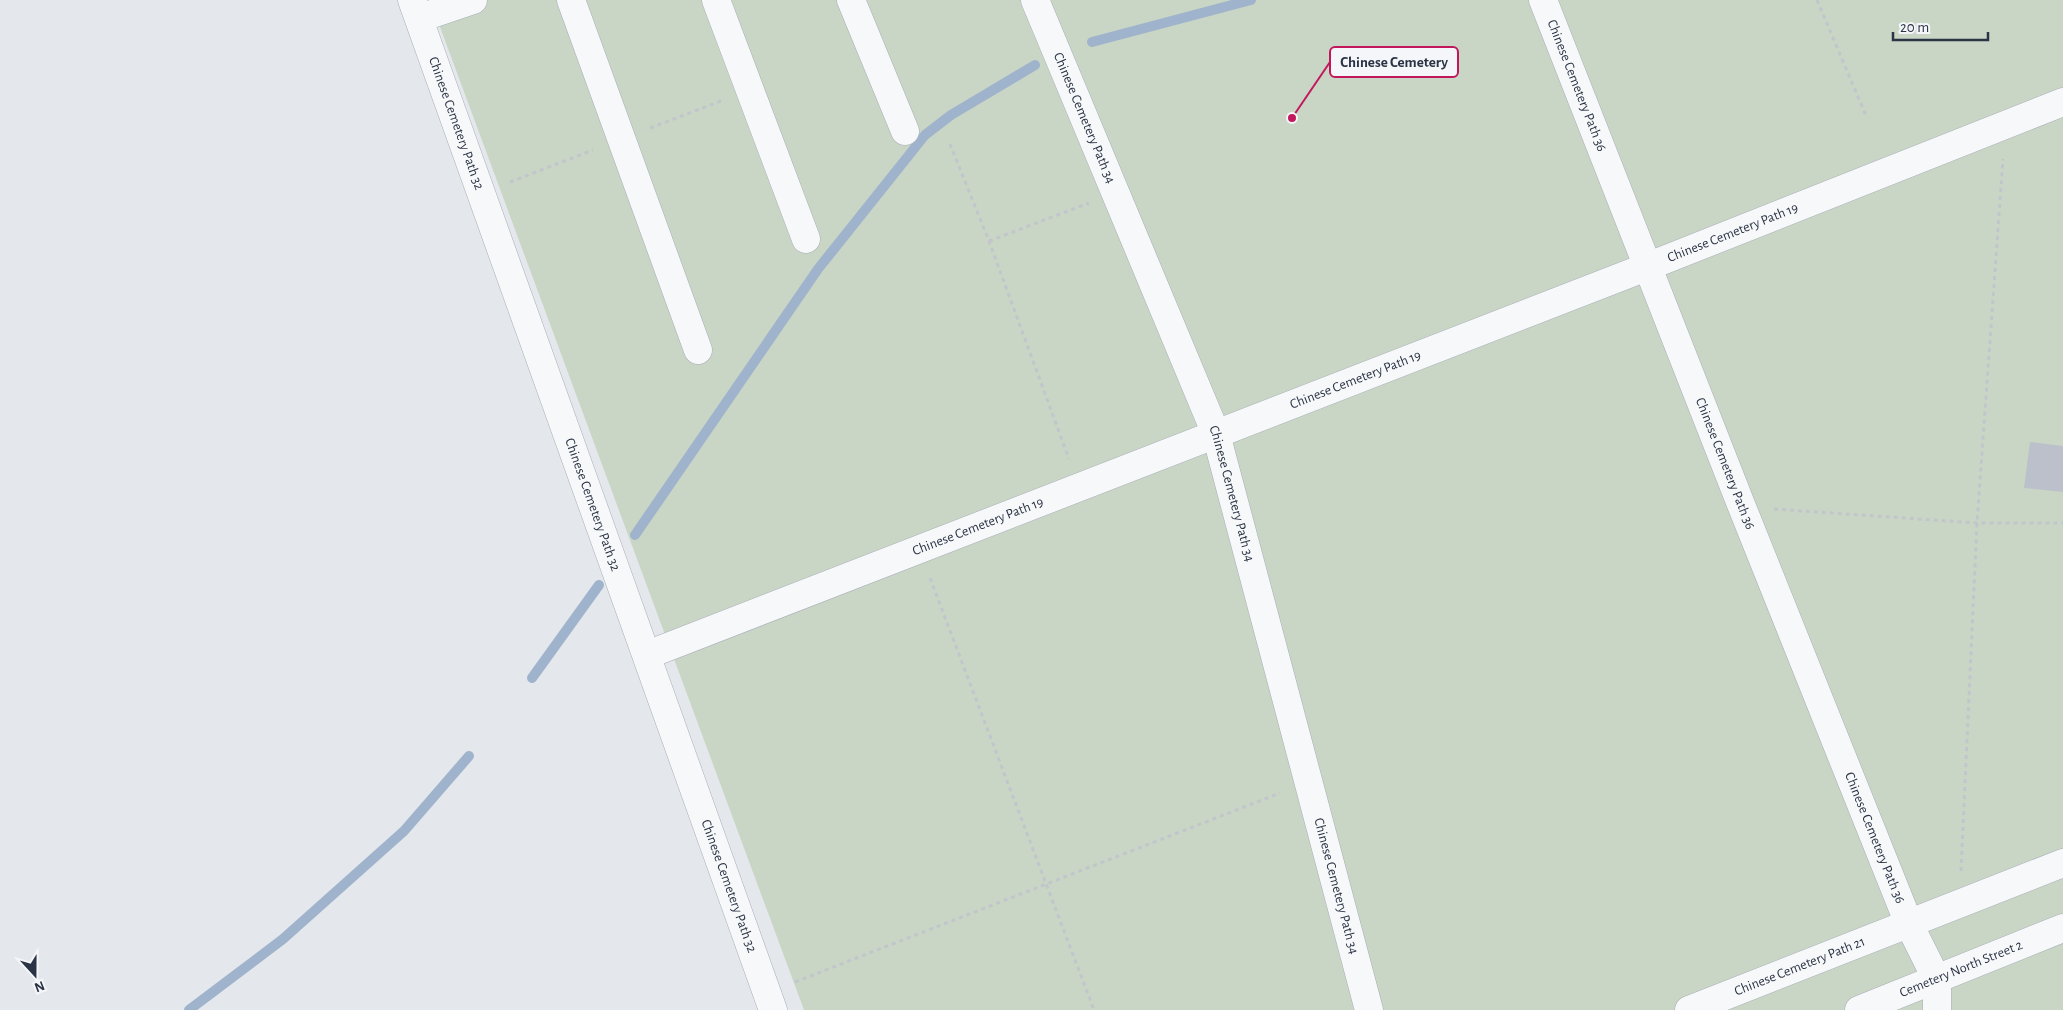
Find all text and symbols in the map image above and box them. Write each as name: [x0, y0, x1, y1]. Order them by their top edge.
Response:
scale bar: [1893, 10, 1988, 42]
street label: Chinese Cemetery Path 36: [1544, 18, 1609, 154]
text: 20 m: [1900, 20, 1929, 35]
callout: Chinese Cemetery: [1330, 47, 1458, 77]
street label: Chinese Cemetery Path 34: [1051, 51, 1118, 186]
street label: Chinese Cemetery Path 32: [426, 55, 486, 192]
text: Chinese Cemetery: [1340, 55, 1448, 70]
street label: Chinese Cemetery Path 19: [1665, 201, 1800, 265]
street label: Chinese Cemetery Path 19: [1288, 348, 1423, 412]
street label: Chinese Cemetery Path 36: [1693, 396, 1757, 531]
street label: Chinese Cemetery Path 34: [1206, 423, 1257, 564]
street label: Chinese Cemetery Path 32: [562, 436, 623, 573]
street label: Chinese Cemetery Path 19: [910, 495, 1045, 558]
street label: Chinese Cemetery Path 36: [1842, 770, 1907, 906]
street label: Chinese Cemetery Path 34: [1311, 816, 1361, 956]
street label: Chinese Cemetery Path 32: [699, 818, 759, 954]
street label: Chinese Cemetery Path 21: [1732, 934, 1867, 998]
street label: Cemetery North Street 2: [1898, 938, 2025, 1000]
north arrow: [10, 950, 60, 1000]
text: N: [32, 978, 46, 994]

